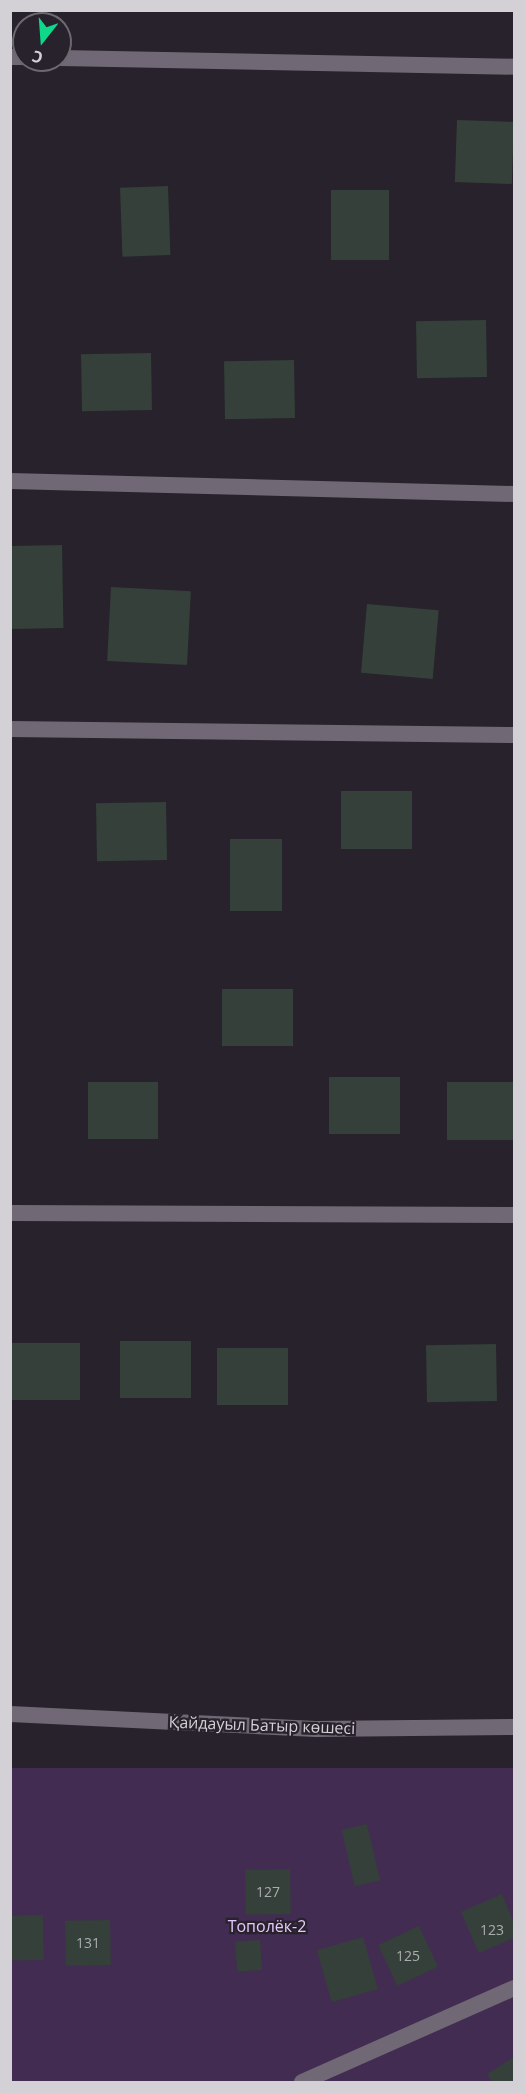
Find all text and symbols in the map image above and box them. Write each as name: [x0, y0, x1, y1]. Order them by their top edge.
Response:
north arrow: [12, 12, 72, 72]
text: С: [29, 45, 45, 69]
street label: Қайдауыл Батыр көшесі: [168, 1712, 356, 1738]
house number: 127: [256, 1884, 280, 1900]
park label: Тополёк-2: [228, 1916, 306, 1936]
house number: 123: [480, 1922, 504, 1938]
house number: 131: [76, 1935, 100, 1951]
house number: 125: [396, 1948, 420, 1964]

